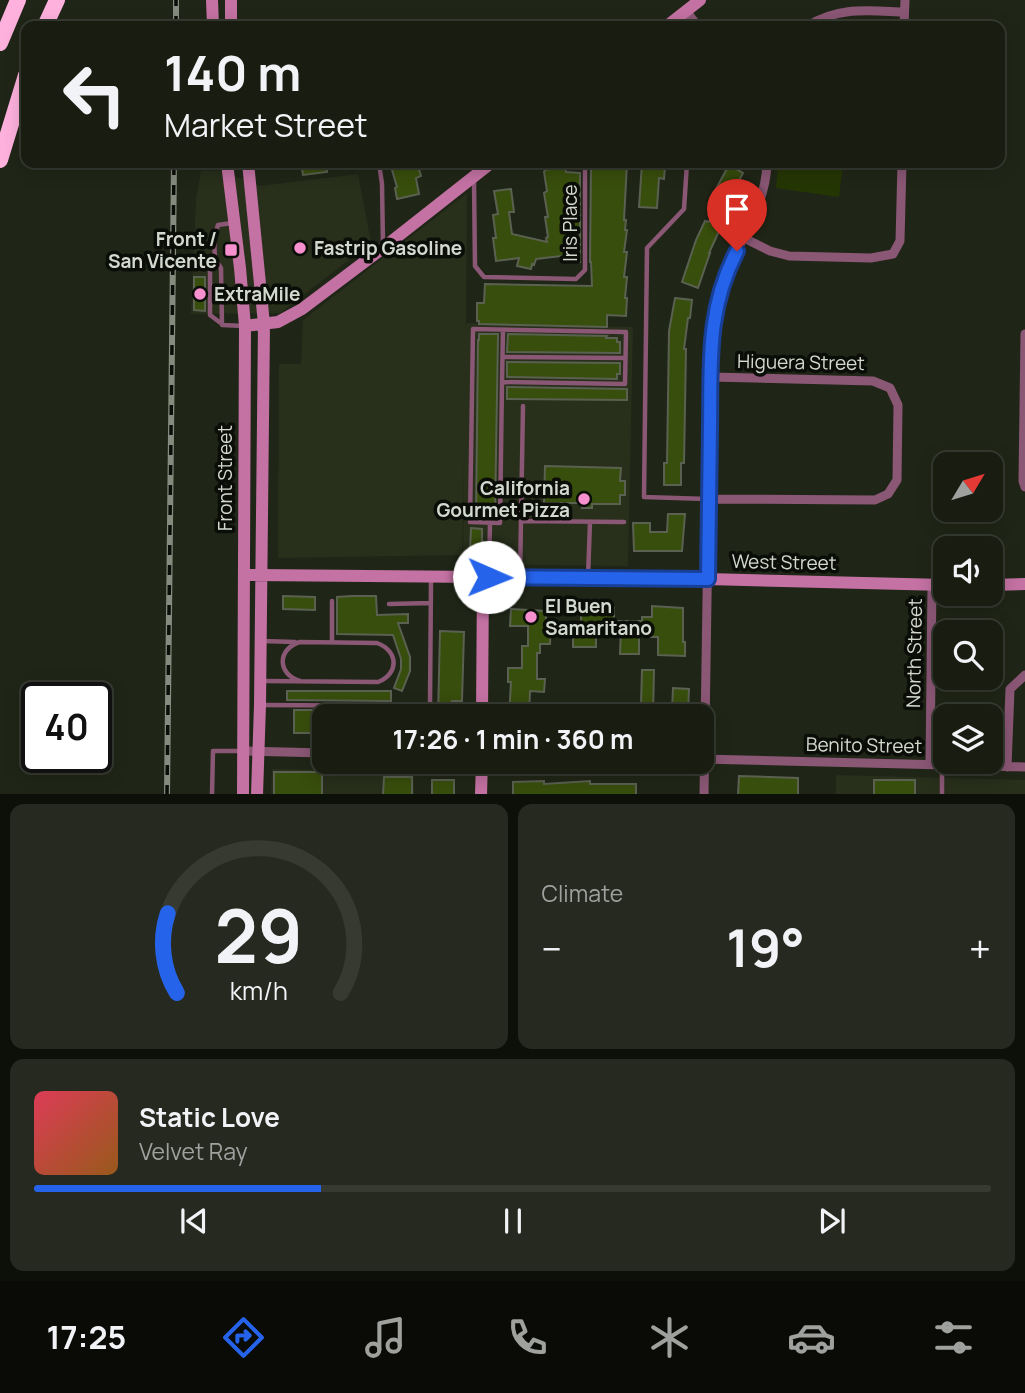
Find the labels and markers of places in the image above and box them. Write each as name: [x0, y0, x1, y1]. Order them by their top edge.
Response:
pin: [707, 179, 767, 251]
place label: Front / San Vicente: [108, 226, 217, 274]
place label: Fastrip Gasoline: [314, 235, 462, 261]
marker: Fastrip Gasoline: [292, 240, 308, 256]
marker: Front / San Vicente: [223, 242, 239, 258]
place label: ExtraMile: [214, 281, 301, 307]
marker: ExtraMile: [192, 286, 208, 302]
place label: California Gourmet Pizza: [436, 475, 570, 523]
marker: California Gourmet Pizza: [576, 491, 592, 507]
place label: El Buen Samaritano: [545, 593, 652, 641]
marker: El Buen Samaritano: [523, 609, 539, 625]

